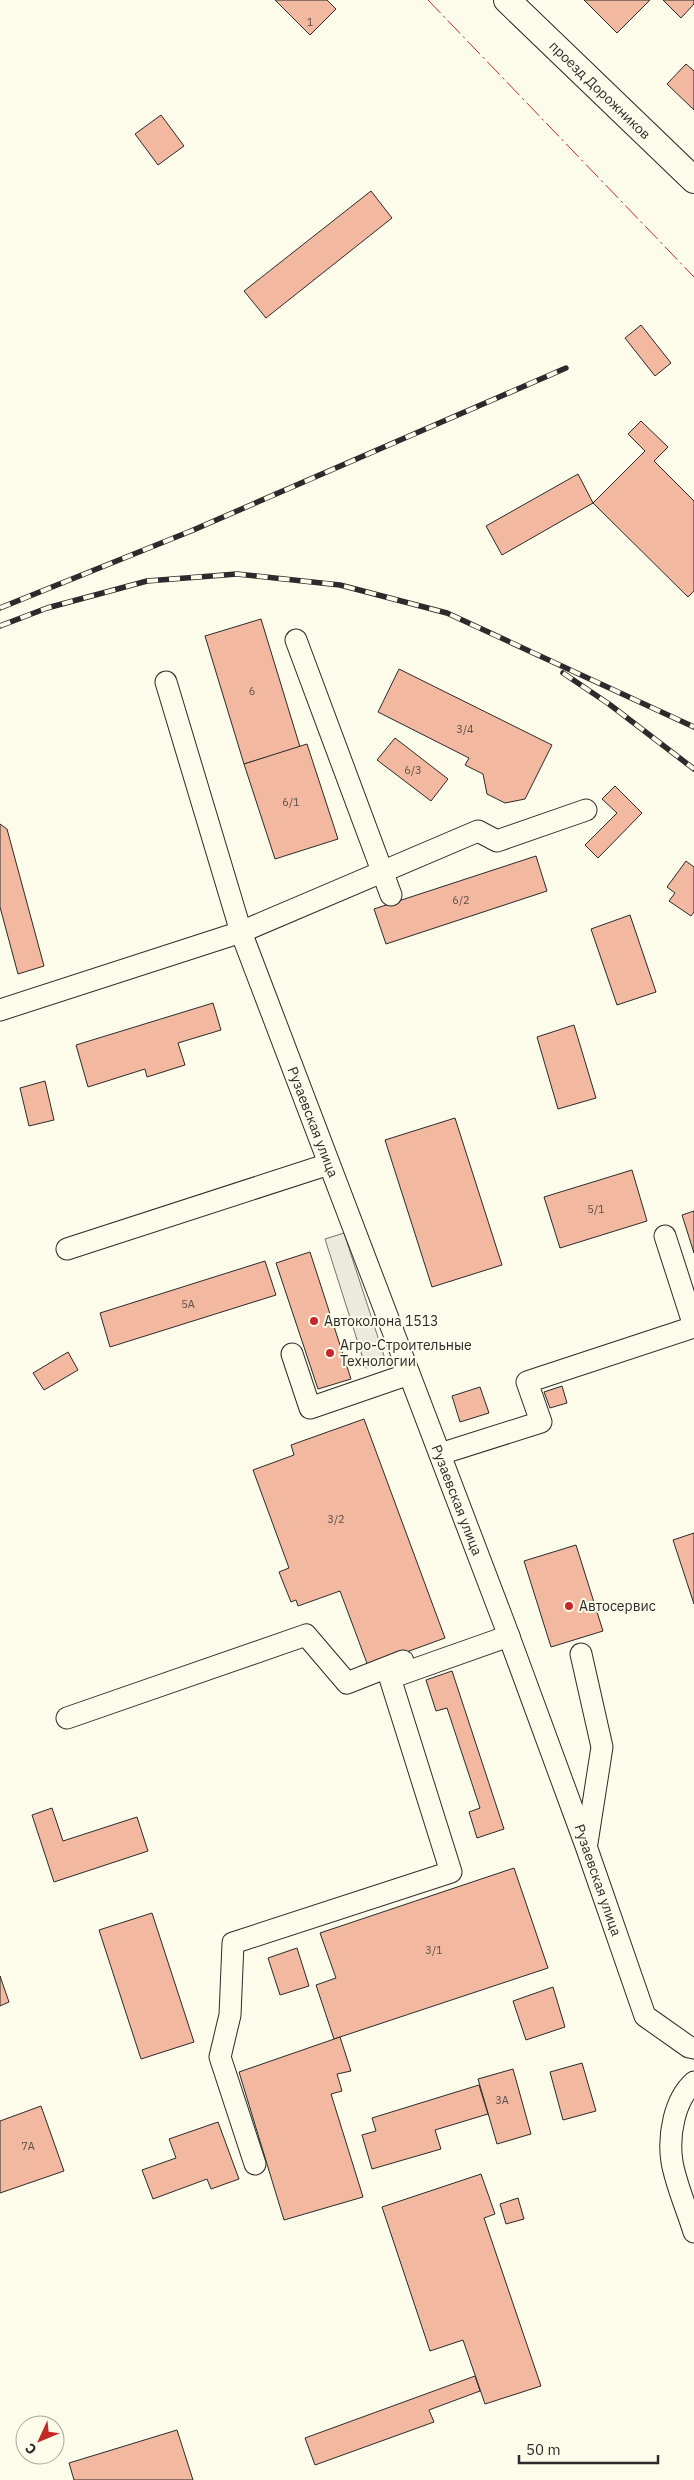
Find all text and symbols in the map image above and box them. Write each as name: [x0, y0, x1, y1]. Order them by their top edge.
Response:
house number: 1: [307, 15, 314, 29]
street label: проезд Дорожников: [545, 37, 655, 143]
house number: 6: [249, 684, 255, 698]
house number: 3/4: [456, 722, 474, 736]
house number: 6/3: [404, 763, 422, 777]
house number: 6/1: [282, 795, 300, 809]
house number: 6/2: [452, 893, 470, 907]
street label: Рузаевская улица: [284, 1064, 343, 1180]
house number: 5/1: [587, 1202, 605, 1216]
house number: 5А: [181, 1297, 195, 1311]
place label: Автоколона 1513: [324, 1312, 439, 1330]
marker: Автоколона 1513: [308, 1315, 320, 1327]
place label: Агро-Строительные Технологии: [340, 1336, 472, 1370]
marker: Агро-Строительные Технологии: [324, 1347, 336, 1359]
street label: Рузаевская улица: [428, 1442, 487, 1558]
house number: 3/2: [327, 1512, 345, 1526]
place label: Автосервис: [579, 1597, 656, 1615]
marker: Автосервис: [563, 1600, 575, 1612]
street label: Рузаевская улица: [570, 1822, 626, 1939]
house number: 3/1: [425, 1943, 443, 1957]
house number: 3А: [495, 2093, 509, 2107]
house number: 7А: [21, 2139, 35, 2153]
north arrow: [15, 2415, 65, 2465]
scale bar: [519, 2432, 658, 2464]
text: С: [21, 2439, 40, 2459]
text: 50 m: [526, 2440, 561, 2459]

